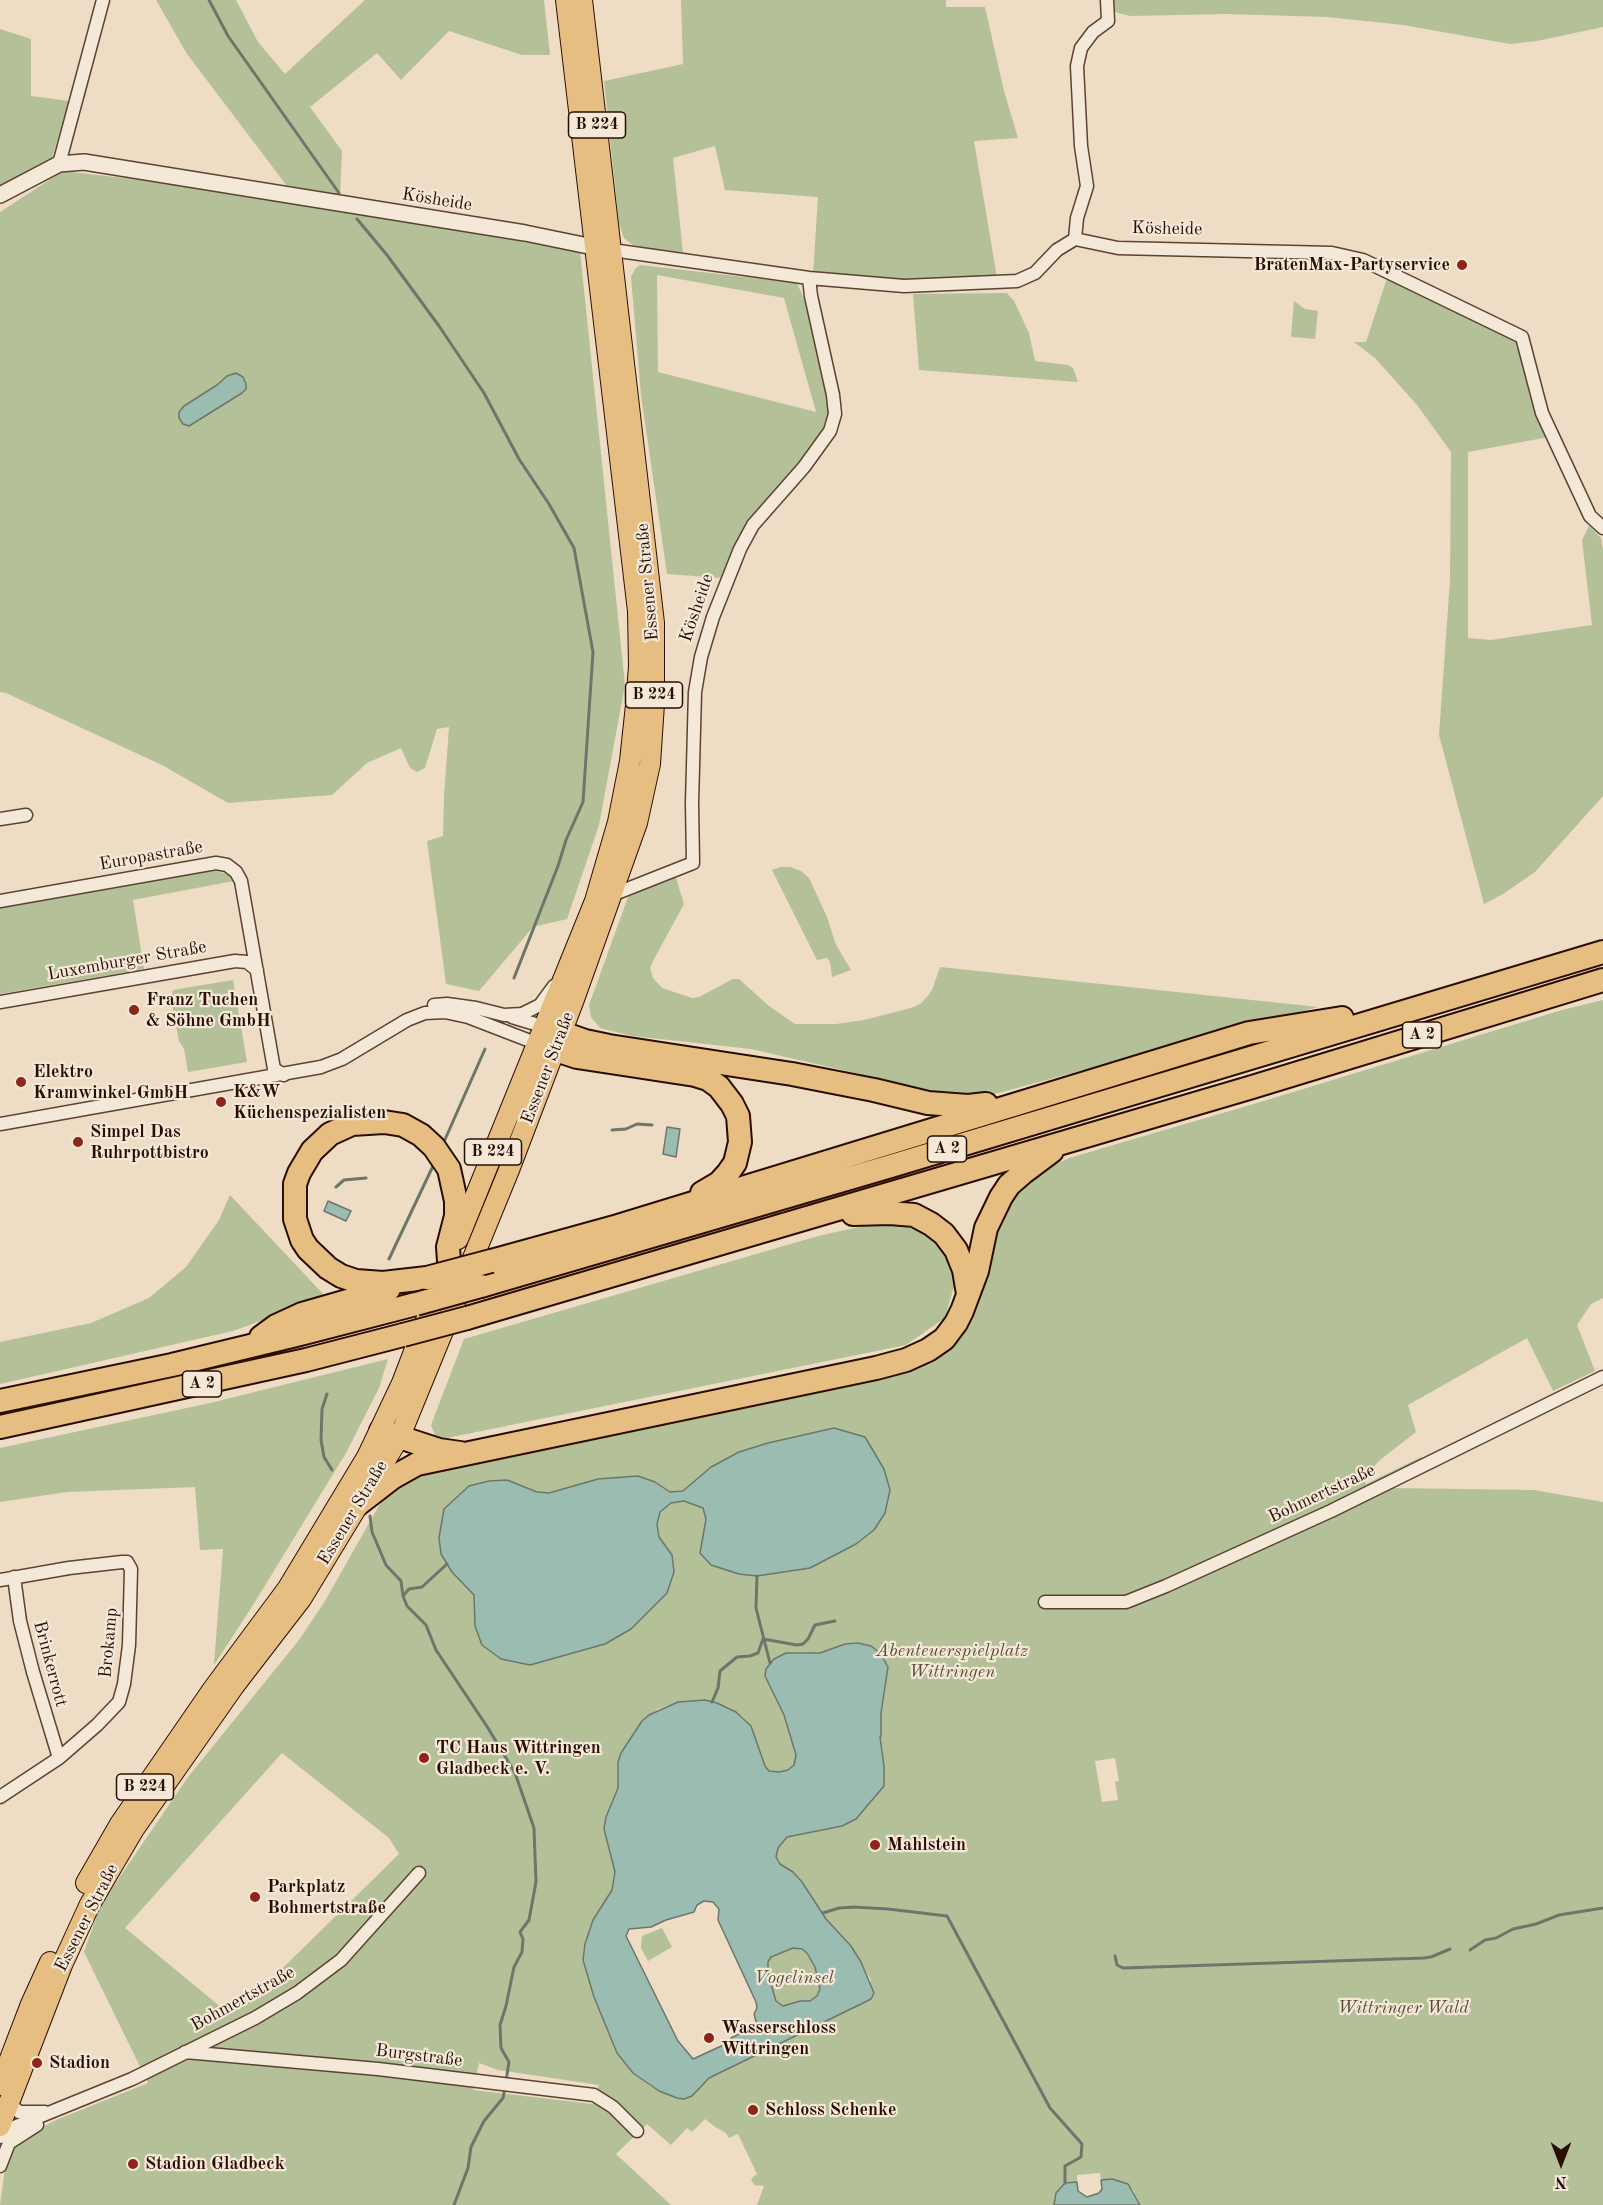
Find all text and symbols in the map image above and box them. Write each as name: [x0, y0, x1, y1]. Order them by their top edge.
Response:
road number: B 224: [568, 112, 626, 138]
street label: Kösheide: [400, 184, 474, 216]
street label: Kösheide: [1131, 218, 1203, 240]
place label: BratenMax-Partyservice: [1253, 254, 1450, 276]
marker: BratenMax-Partyservice: [1455, 258, 1469, 272]
street label: Essener Straße: [632, 522, 664, 642]
street label: Kösheide: [675, 571, 719, 645]
road number: B 224: [626, 682, 682, 708]
street label: Europastraße: [98, 836, 204, 876]
street label: Luxemburger Straße: [46, 936, 208, 986]
place label: Franz Tuchen & Söhne GmbH: [146, 989, 271, 1032]
marker: Franz Tuchen & Söhne GmbH: [127, 1003, 141, 1017]
street label: Essener Straße: [517, 1009, 579, 1127]
road number: A 2: [1402, 1022, 1442, 1048]
place label: Elektro Kramwinkel GmbH: [33, 1061, 188, 1104]
marker: Elektro Kramwinkel GmbH: [14, 1075, 28, 1089]
place label: K&W Küchenspezialisten: [233, 1081, 386, 1124]
marker: K&W Küchenspezialisten: [214, 1095, 228, 1109]
place label: Simpel Das Ruhrpottbistro: [90, 1121, 209, 1164]
marker: Simpel Das Ruhrpottbistro: [71, 1135, 85, 1149]
road number: A 2: [928, 1136, 966, 1162]
road number: B 224: [464, 1139, 522, 1165]
road number: A 2: [182, 1371, 222, 1397]
street label: Essener Straße: [313, 1457, 393, 1569]
street label: Bohmertstraße: [1265, 1460, 1379, 1528]
street label: Brokamp: [95, 1607, 123, 1679]
street label: Brinkerrott: [28, 1619, 72, 1709]
park label: Abenteuerspielplatz Wittringen: [876, 1640, 1028, 1682]
place label: TC Haus Wittringen Gladbeck e. V.: [436, 1737, 601, 1780]
marker: TC Haus Wittringen Gladbeck e. V.: [417, 1751, 431, 1765]
road number: B 224: [116, 1774, 174, 1800]
place label: Mahlstein: [887, 1834, 966, 1856]
marker: Mahlstein: [868, 1838, 882, 1852]
street label: Essener Straße: [51, 1860, 123, 1976]
place label: Parkplatz Bohmertstraße: [267, 1876, 386, 1918]
marker: Parkplatz Bohmertstraße: [248, 1890, 262, 1904]
street label: Bohmertstraße: [187, 1962, 299, 2036]
park label: Vogelinsel: [754, 1967, 834, 1989]
park label: Wittringer Wald: [1337, 1997, 1469, 2019]
place label: Wasserschloss Wittringen: [721, 2017, 836, 2060]
marker: Wasserschloss Wittringen: [702, 2031, 716, 2045]
street label: Burgstraße: [374, 2040, 464, 2072]
place label: Stadion: [49, 2052, 110, 2074]
marker: Stadion: [30, 2056, 44, 2070]
place label: Schloss Schenke: [765, 2099, 897, 2121]
marker: Schloss Schenke: [746, 2103, 760, 2117]
north arrow: [1531, 2133, 1591, 2193]
place label: Stadion Gladbeck: [145, 2153, 285, 2175]
marker: Stadion Gladbeck: [126, 2157, 140, 2171]
text: N: [1555, 2173, 1567, 2189]

